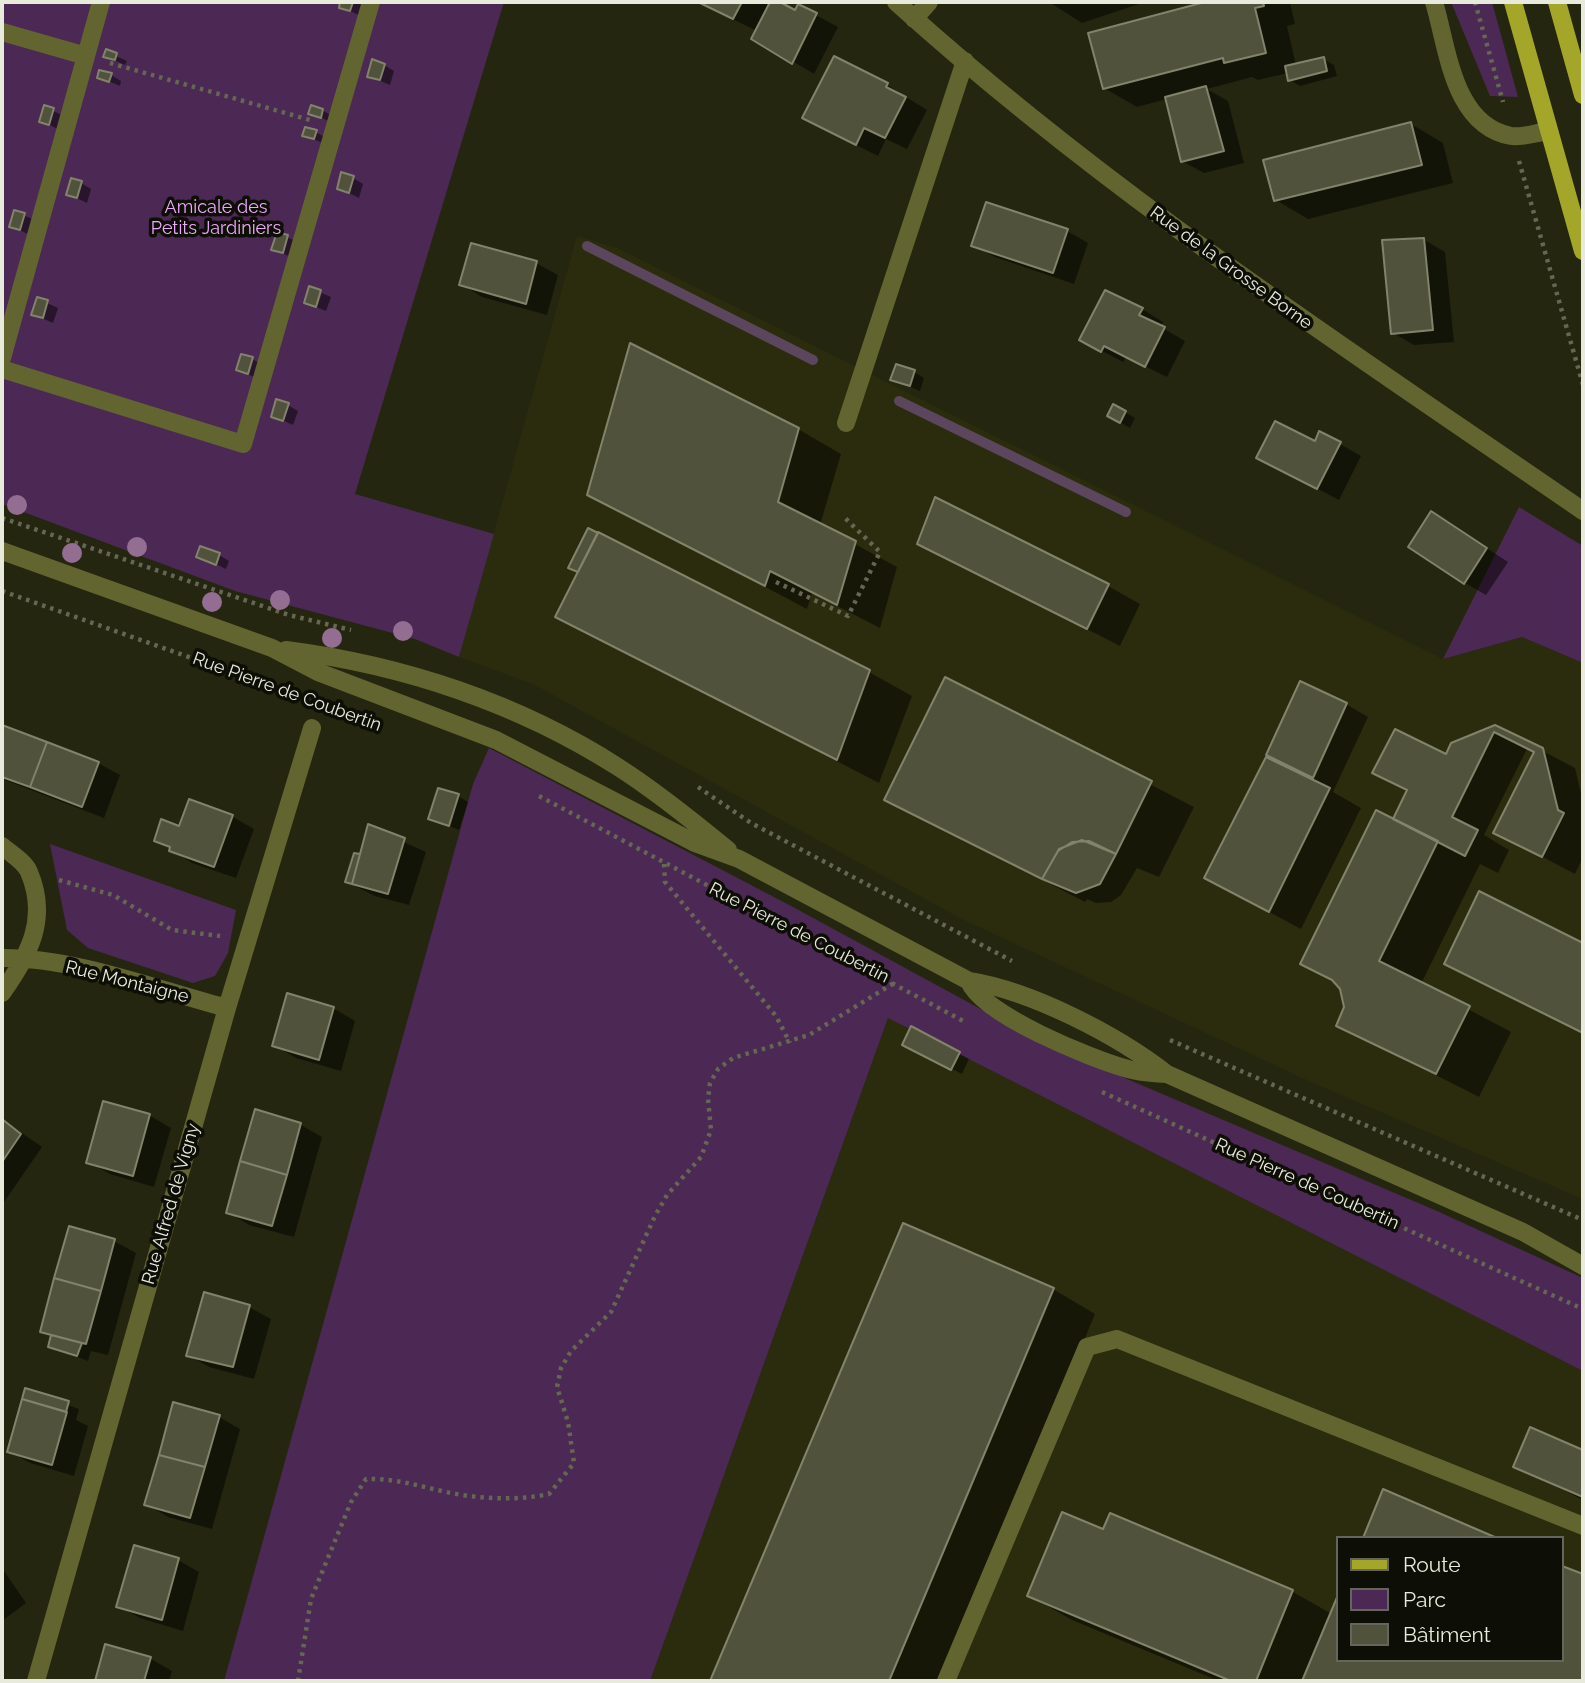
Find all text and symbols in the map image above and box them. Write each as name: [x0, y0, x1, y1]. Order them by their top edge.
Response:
park label: Amicale des Petits Jardiniers: [151, 197, 281, 240]
street label: Rue de la Grosse Borne: [1146, 202, 1316, 334]
street label: Rue Pierre de Coubertin: [190, 648, 384, 736]
street label: Rue Pierre de Coubertin: [705, 878, 893, 988]
street label: Rue Montaigne: [63, 956, 191, 1008]
street label: Rue Alfred de Vigny: [138, 1121, 204, 1287]
street label: Rue Pierre de Coubertin: [1212, 1134, 1402, 1234]
legend: [1336, 1536, 1564, 1662]
text: Route: [1403, 1552, 1461, 1577]
text: Parc: [1403, 1587, 1446, 1612]
text: Bâtiment: [1403, 1622, 1491, 1647]

